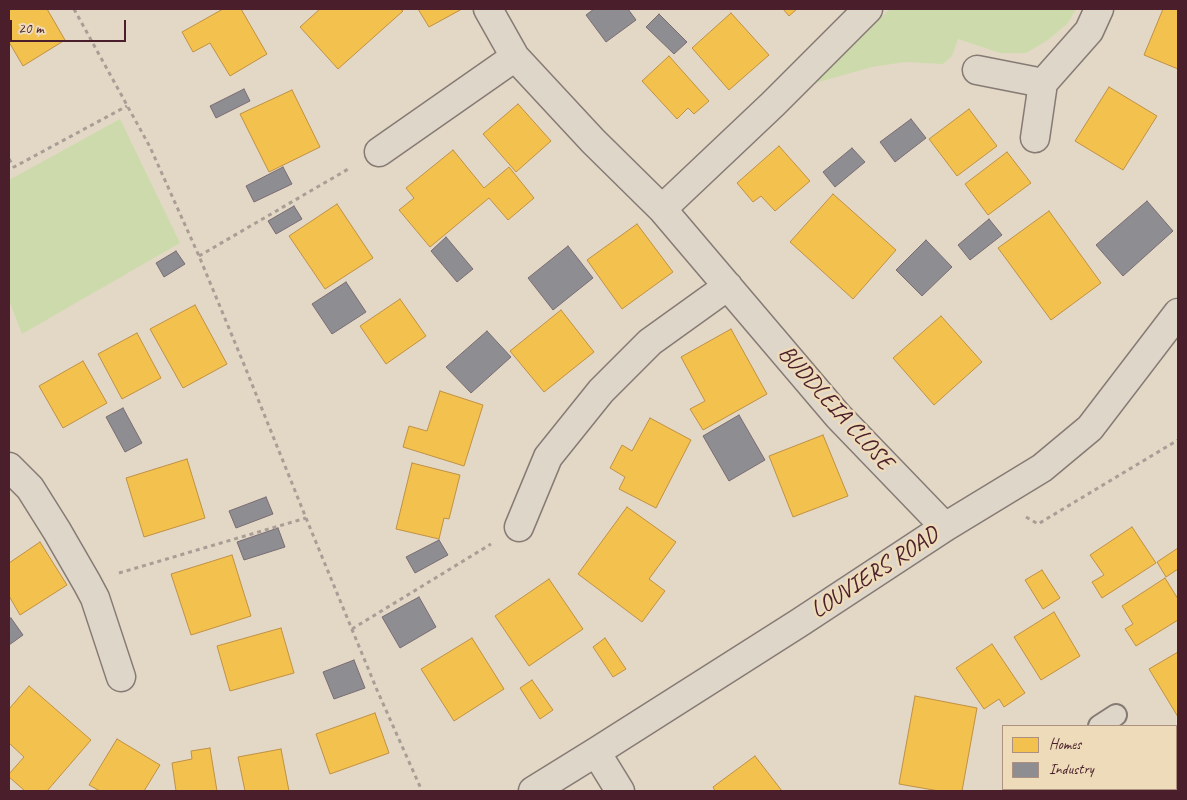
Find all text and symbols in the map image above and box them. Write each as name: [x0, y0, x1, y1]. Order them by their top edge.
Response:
scale bar: [12, 10, 129, 42]
text: 20 m: [18, 19, 44, 38]
street label: BUDDLEIA CLOSE: [771, 340, 899, 476]
street label: LOUVIERS ROAD: [806, 521, 944, 625]
legend: [1002, 725, 1177, 790]
text: Homes: [1049, 735, 1081, 754]
text: Industry: [1049, 760, 1094, 779]

